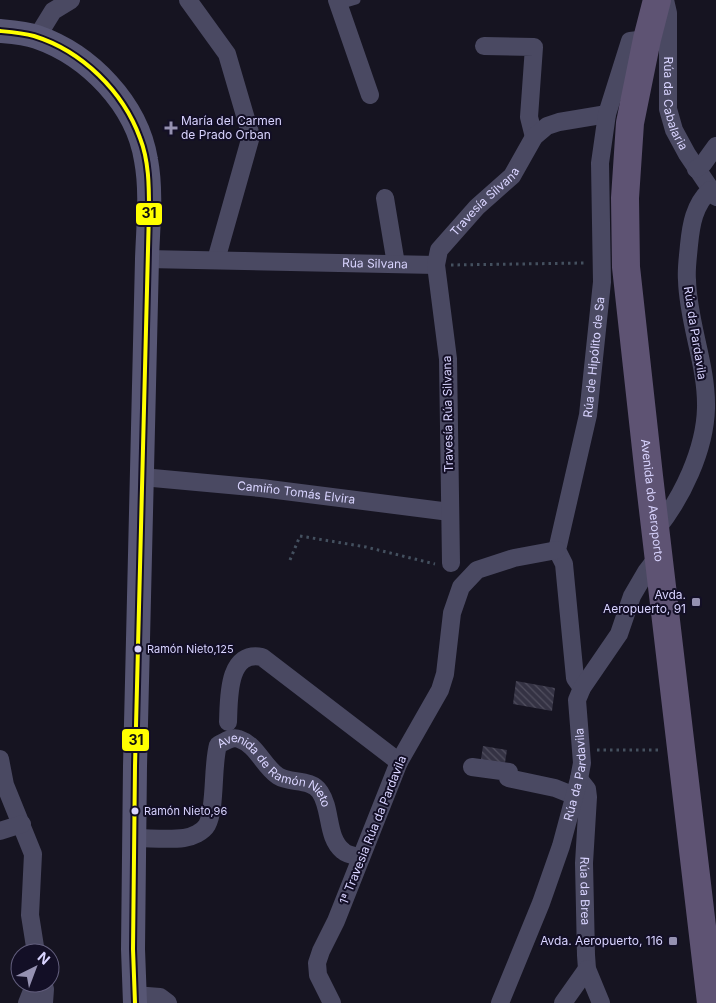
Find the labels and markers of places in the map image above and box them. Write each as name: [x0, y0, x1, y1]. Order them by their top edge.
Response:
place label: María del Carmen de Prado Orban: [181, 113, 282, 142]
marker: María del Carmen de Prado Orban: [165, 122, 177, 134]
place label: Avda. Aeropuerto, 91: [603, 587, 686, 616]
marker: Avda. Aeropuerto, 91: [690, 596, 702, 608]
place label: Ramón Nieto,125: [147, 642, 234, 656]
marker: Ramón Nieto,125: [133, 644, 143, 654]
place label: Ramón Nieto,96: [144, 804, 227, 818]
marker: Ramón Nieto,96: [130, 806, 140, 816]
place label: Avda. Aeropuerto, 116: [540, 933, 663, 948]
marker: Avda. Aeropuerto, 116: [667, 935, 679, 947]

